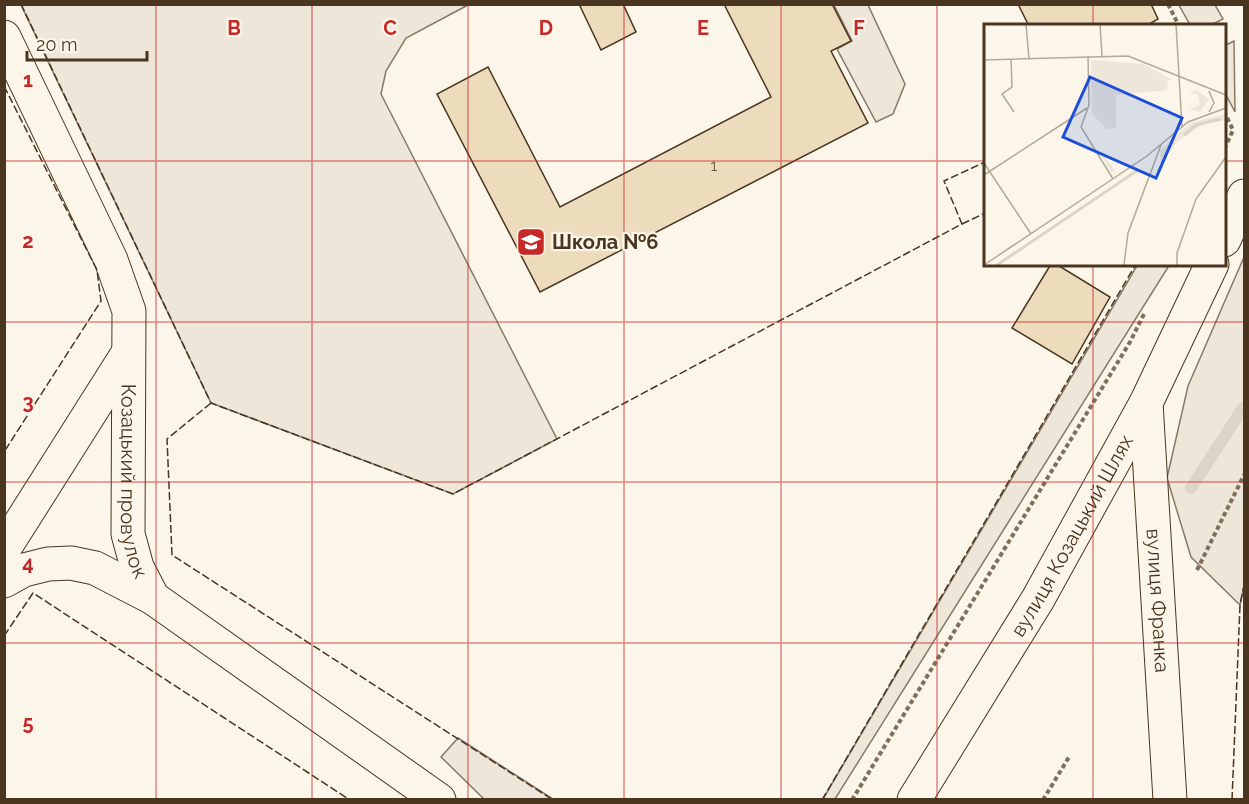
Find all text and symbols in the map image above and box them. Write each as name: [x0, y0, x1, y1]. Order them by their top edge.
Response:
text: B: [227, 16, 241, 40]
text: C: [383, 16, 397, 40]
text: D: [539, 16, 553, 40]
text: E: [697, 16, 709, 40]
text: F: [853, 16, 865, 40]
scale bar: [27, 24, 147, 62]
inset map: [984, 24, 1225, 266]
text: 20 m: [36, 34, 78, 55]
text: 1: [23, 68, 33, 92]
house number: 1: [711, 156, 718, 175]
school or university icon: Школа №6: [515, 226, 547, 258]
text: 2: [22, 229, 34, 253]
place label: Школа №6: [552, 230, 658, 254]
street label: Козацький провулок: [116, 384, 153, 582]
text: 3: [22, 390, 34, 414]
street label: вулиця Козацький Шлях: [1006, 431, 1138, 641]
street label: вулиця Франка: [1142, 528, 1174, 673]
text: 4: [22, 551, 34, 575]
text: 5: [22, 711, 34, 735]

